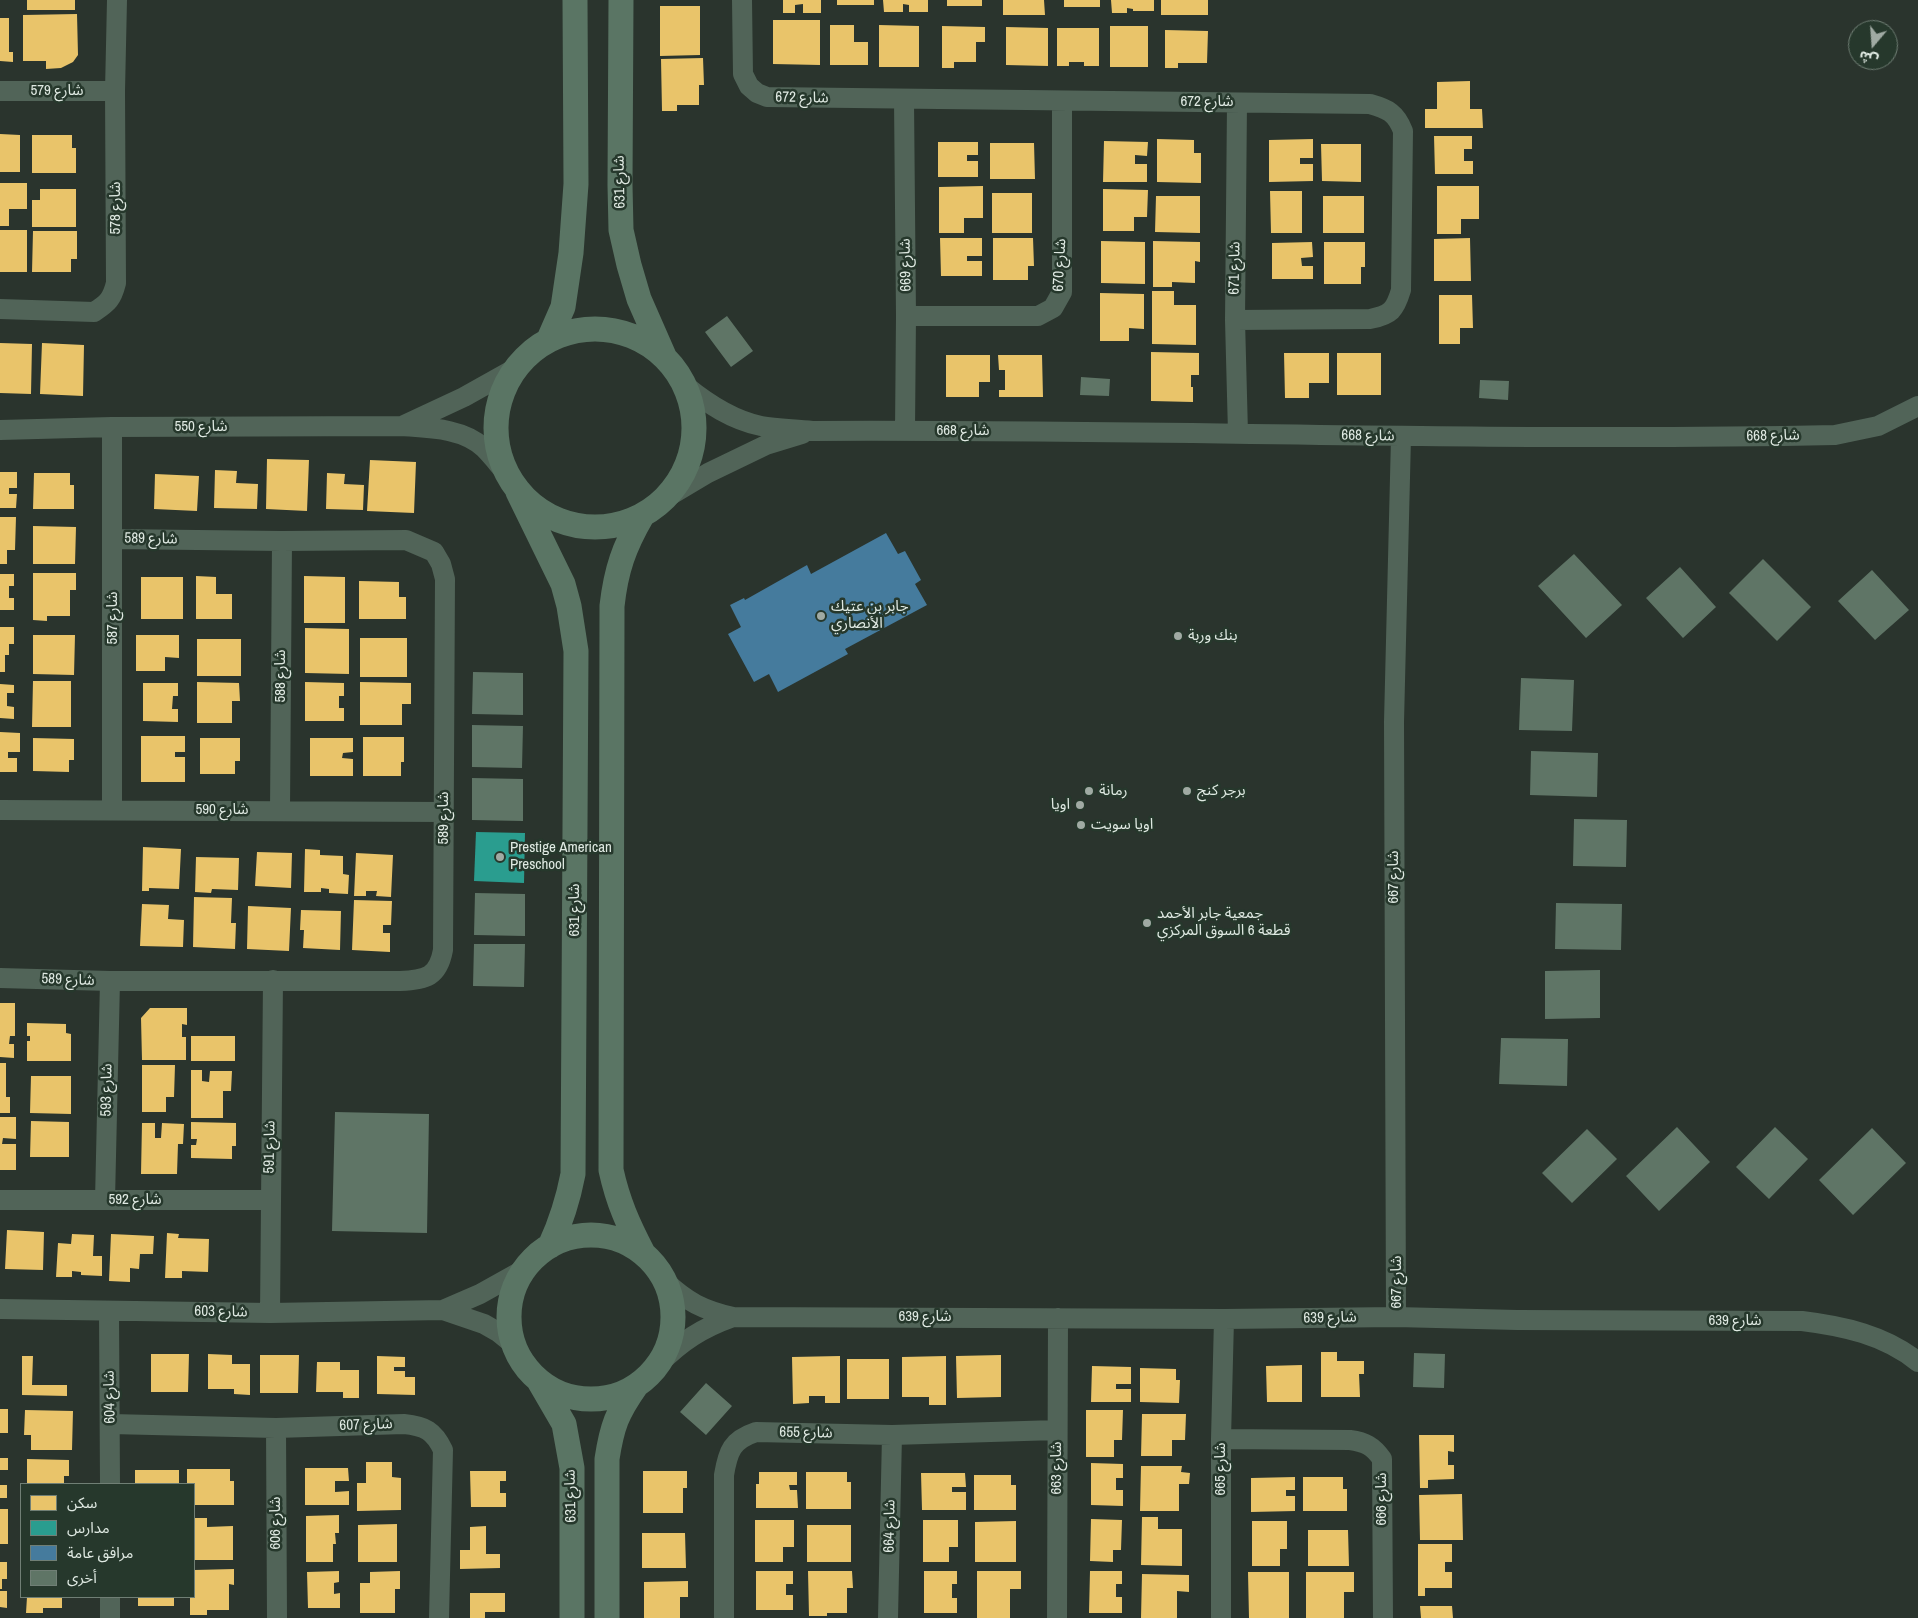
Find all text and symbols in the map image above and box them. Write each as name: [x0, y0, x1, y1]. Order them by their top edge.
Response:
north arrow: [1848, 20, 1898, 70]
text: ش: [1857, 47, 1881, 70]
street label: شارع 579: [30, 82, 84, 100]
street label: شارع 672: [775, 89, 829, 107]
street label: شارع 672: [1180, 93, 1234, 111]
street label: شارع 631: [611, 155, 629, 209]
street label: شارع 578: [107, 181, 125, 235]
street label: شارع 669: [897, 238, 915, 292]
street label: شارع 670: [1050, 238, 1070, 292]
street label: شارع 671: [1226, 241, 1244, 295]
street label: شارع 550: [174, 418, 228, 436]
street label: شارع 668: [936, 422, 990, 440]
street label: شارع 668: [1341, 427, 1395, 445]
street label: شارع 668: [1746, 427, 1800, 445]
street label: شارع 589: [124, 530, 178, 548]
street label: شارع 587: [104, 591, 122, 645]
place label: جابر بن عتيك الأنصاري: [831, 598, 909, 633]
marker: جابر بن عتيك الأنصاري: [815, 610, 827, 622]
place label: بنك وربة: [1188, 627, 1238, 645]
marker: بنك وربة: [1172, 630, 1184, 642]
street label: شارع 588: [272, 649, 290, 703]
place label: رمانة: [1099, 782, 1127, 800]
place label: برجر كنج: [1197, 782, 1246, 800]
marker: رمانة: [1083, 785, 1095, 797]
marker: برجر كنج: [1181, 785, 1193, 797]
street label: شارع 589: [435, 791, 453, 845]
place label: اويا: [1051, 796, 1070, 814]
marker: اويا: [1074, 799, 1086, 811]
street label: شارع 590: [195, 801, 249, 819]
place label: اويا سويت: [1091, 816, 1153, 834]
marker: اويا سويت: [1075, 819, 1087, 831]
place label: Prestige American Preschool: [510, 839, 612, 874]
street label: شارع 667: [1385, 850, 1403, 904]
marker: Prestige American Preschool: [494, 851, 506, 863]
street label: شارع 631: [566, 883, 584, 937]
place label: جمعية جابر الأحمد قطعة 6 السوق المركزي: [1157, 905, 1290, 940]
marker: جمعية جابر الأحمد قطعة 6 السوق المركزي: [1141, 917, 1153, 929]
street label: شارع 589: [41, 970, 95, 990]
street label: شارع 593: [98, 1063, 116, 1117]
street label: شارع 591: [261, 1120, 279, 1174]
street label: شارع 592: [108, 1191, 162, 1209]
street label: شارع 667: [1388, 1255, 1406, 1309]
street label: شارع 603: [194, 1303, 248, 1321]
street label: شارع 639: [898, 1308, 952, 1326]
street label: شارع 639: [1303, 1309, 1357, 1327]
street label: شارع 639: [1708, 1312, 1762, 1330]
street label: شارع 604: [101, 1370, 119, 1424]
street label: شارع 607: [339, 1415, 393, 1435]
street label: شارع 655: [779, 1424, 833, 1442]
street label: شارع 663: [1048, 1441, 1066, 1495]
street label: شارع 665: [1212, 1442, 1230, 1496]
street label: شارع 631: [562, 1469, 580, 1523]
street label: شارع 666: [1373, 1472, 1391, 1526]
legend: [20, 1483, 195, 1598]
text: سكن: [67, 1492, 97, 1513]
street label: شارع 606: [267, 1496, 285, 1550]
street label: شارع 664: [881, 1499, 899, 1553]
text: مدارس: [67, 1517, 110, 1538]
text: مرافق عامة: [67, 1542, 133, 1563]
text: أخرى: [67, 1567, 97, 1588]

